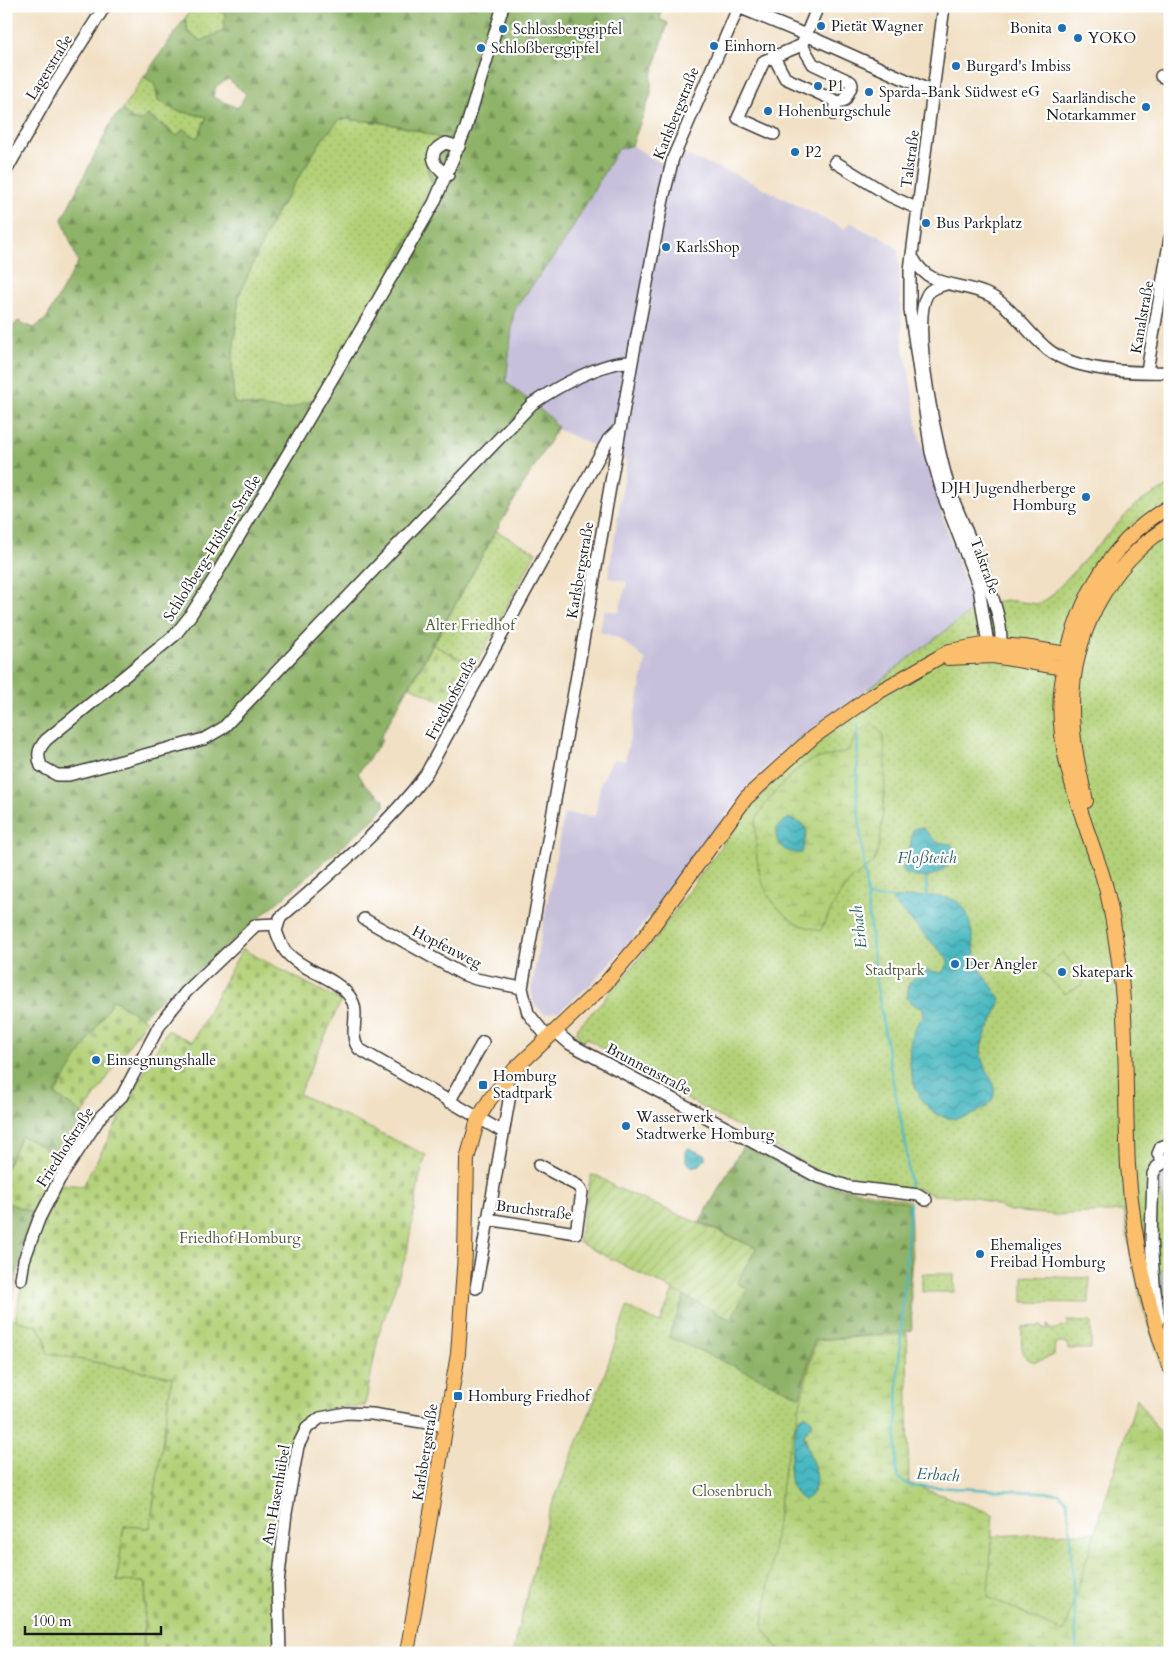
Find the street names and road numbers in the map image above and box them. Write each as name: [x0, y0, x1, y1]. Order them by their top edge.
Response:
street label: Lagerstraße: [21, 30, 77, 104]
street label: Karlsbergstraße: [648, 64, 704, 162]
street label: Talstraße: [896, 128, 924, 189]
street label: Kanalstraße: [1126, 279, 1158, 355]
street label: Schloßberg-Höhen-Straße: [159, 471, 266, 625]
street label: Karlsbergstraße: [562, 520, 598, 620]
street label: Talstraße: [966, 535, 1005, 597]
street label: Friedhofstraße: [421, 653, 481, 743]
street label: Hopfenweg: [409, 921, 486, 973]
street label: Brunnenstraße: [603, 1038, 695, 1100]
street label: Friedhofstraße: [32, 1103, 98, 1191]
street label: Bruchstraße: [495, 1195, 573, 1225]
street label: Karlsbergstraße: [407, 1402, 443, 1502]
street label: Am Hasenhübel: [257, 1443, 295, 1547]

